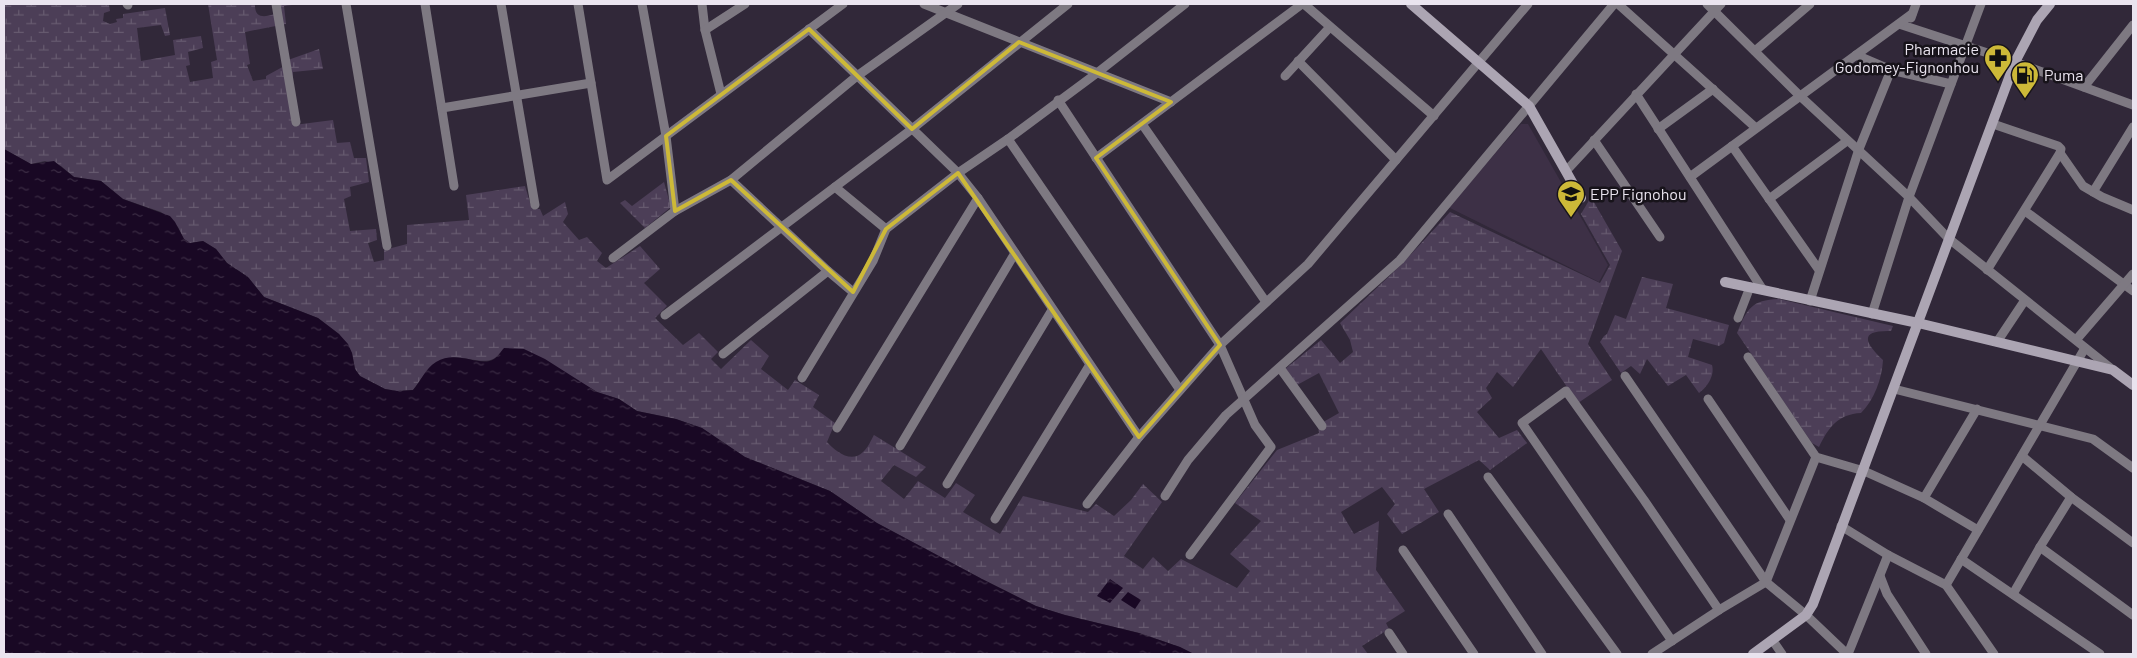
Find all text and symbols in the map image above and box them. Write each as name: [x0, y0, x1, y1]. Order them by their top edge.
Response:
place label: Pharmacie Godomey-Fignonhou: [1835, 39, 1979, 76]
pharmacy icon: Pharmacie Godomey-Fignonhou: [1983, 43, 2013, 82]
fuel station icon: Puma: [2010, 60, 2040, 99]
place label: Puma: [2044, 65, 2083, 84]
school or university icon: EPP Fignohou: [1556, 179, 1586, 218]
place label: EPP Fignohou: [1590, 184, 1687, 203]

